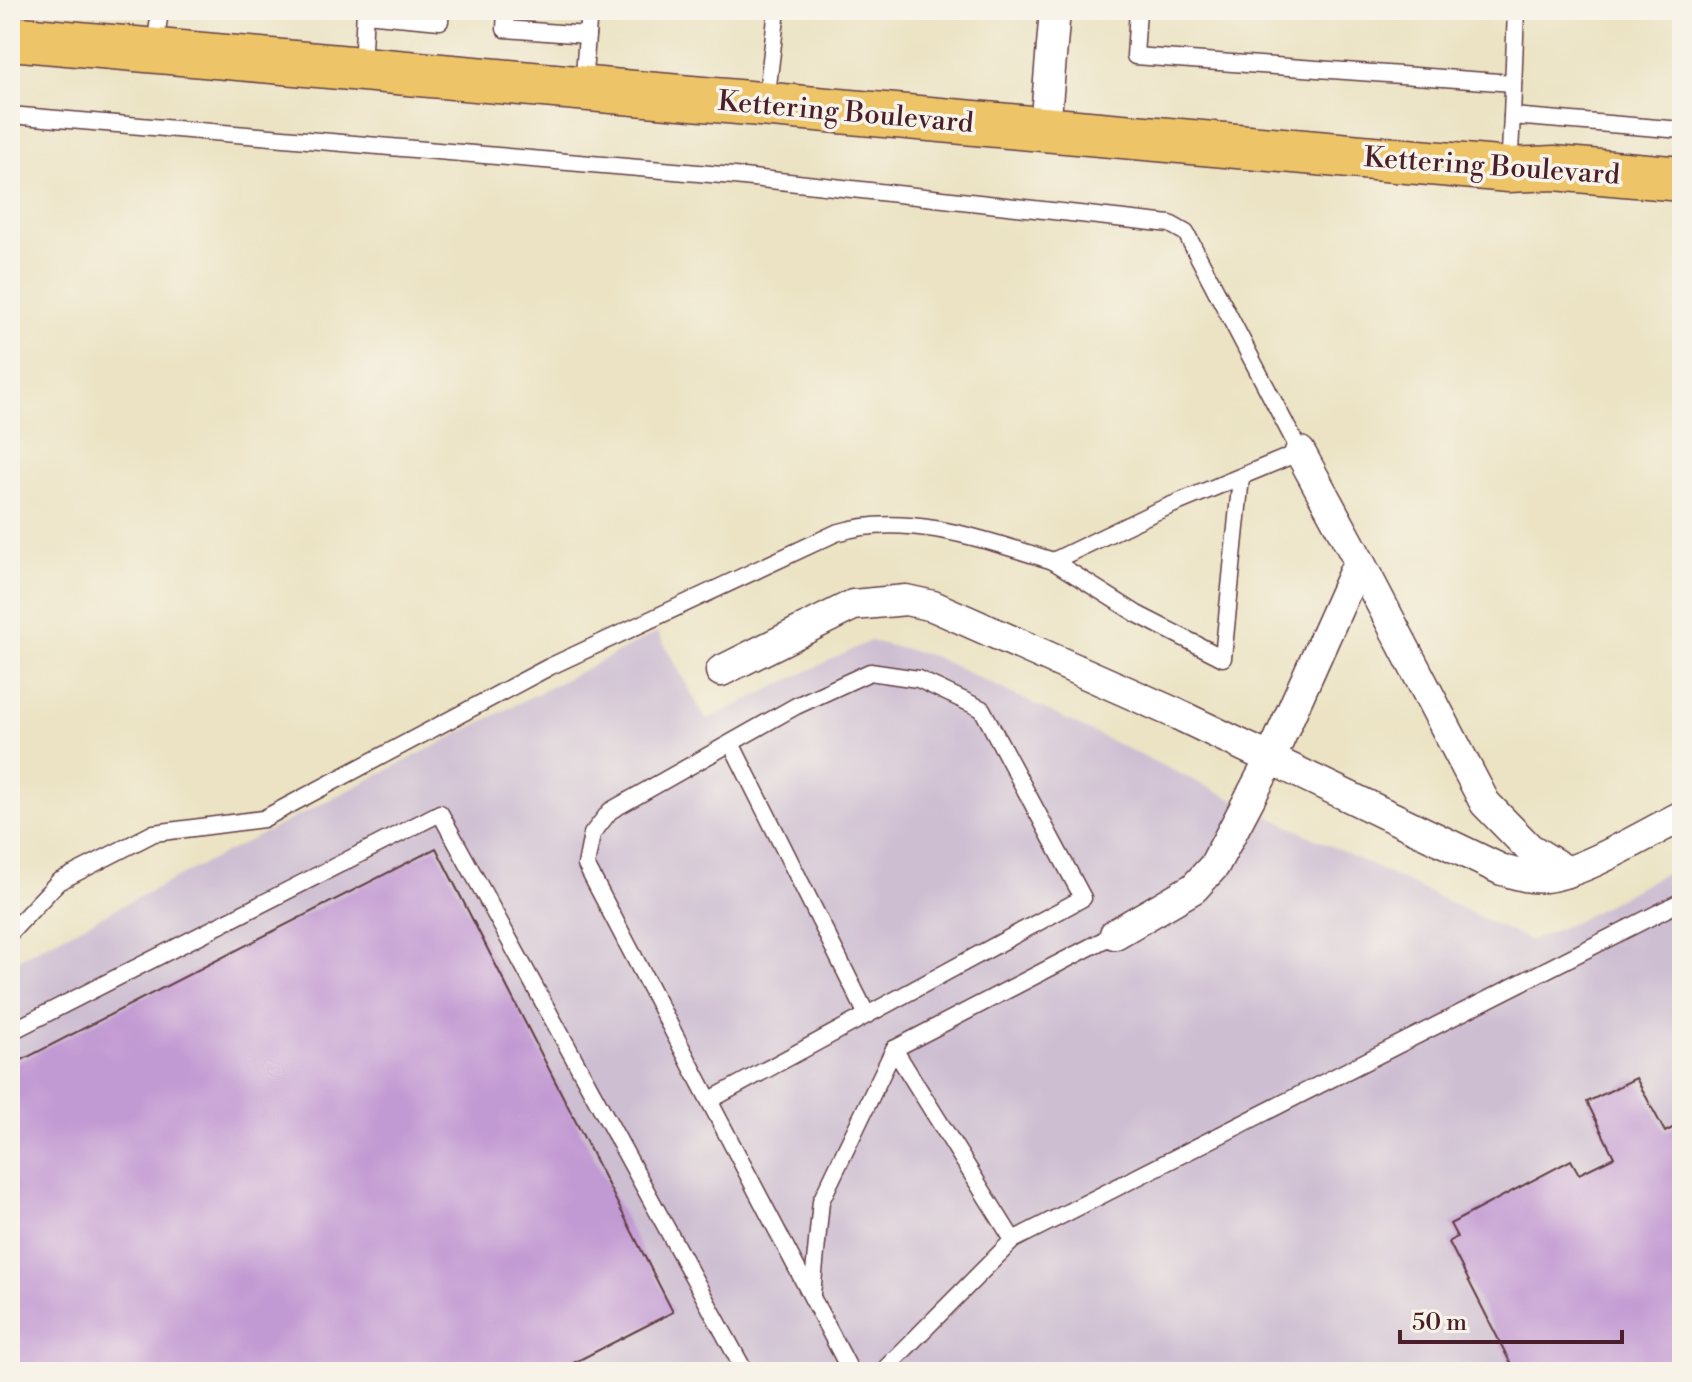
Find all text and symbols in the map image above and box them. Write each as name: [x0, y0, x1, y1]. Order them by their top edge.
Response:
street label: Kettering Boulevard: [717, 84, 975, 141]
street label: Kettering Boulevard: [1363, 140, 1621, 193]
scale bar: [1400, 1294, 1622, 1344]
text: 50 m: [1412, 1308, 1467, 1338]

